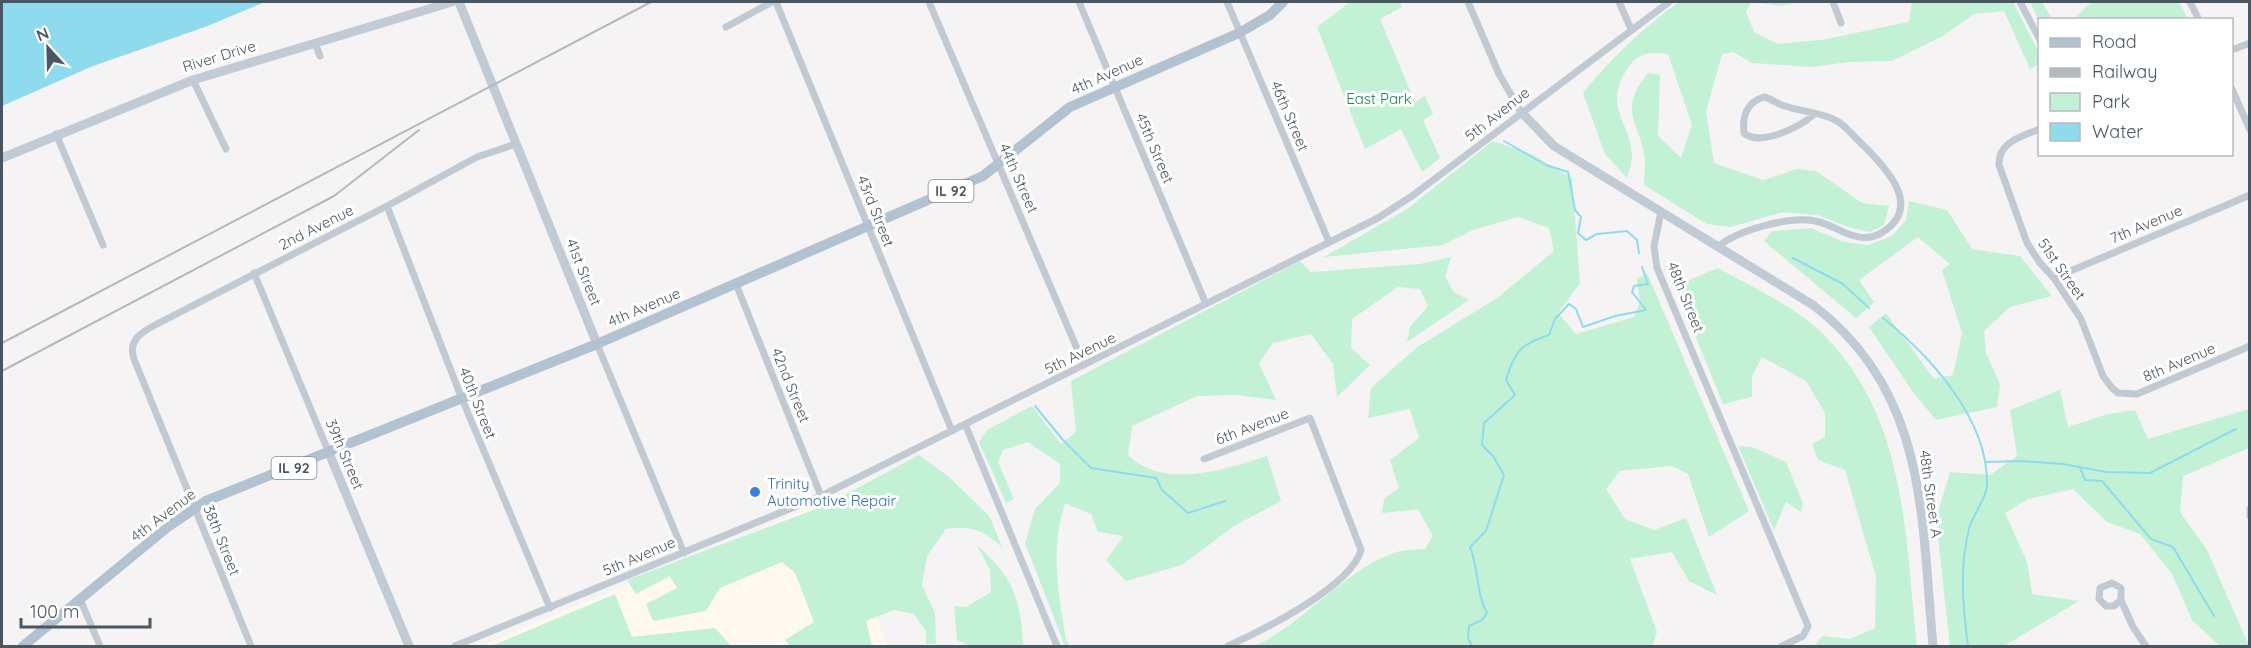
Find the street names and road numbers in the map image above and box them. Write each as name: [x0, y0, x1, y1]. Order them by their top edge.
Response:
street label: River Drive: [180, 36, 258, 76]
street label: 4th Avenue: [1068, 50, 1146, 98]
street label: 46th Street: [1267, 78, 1313, 154]
street label: 5th Avenue: [1461, 83, 1533, 145]
street label: 45th Street: [1132, 110, 1178, 186]
street label: 44th Street: [995, 140, 1043, 216]
street label: 43rd Street: [853, 172, 899, 250]
road number: IL 92: [928, 180, 974, 202]
street label: 2nd Avenue: [275, 200, 357, 254]
street label: 7th Avenue: [2107, 200, 2185, 248]
street label: 51st Street: [2034, 234, 2090, 304]
street label: 41st Street: [562, 236, 606, 308]
street label: 48th Street: [1663, 259, 1709, 335]
street label: 4th Avenue: [605, 283, 683, 331]
street label: 5th Avenue: [1041, 328, 1119, 378]
street label: 8th Avenue: [2140, 338, 2218, 386]
street label: 42nd Street: [767, 345, 815, 425]
street label: 40th Street: [455, 364, 501, 442]
street label: 6th Avenue: [1213, 403, 1291, 449]
street label: 39th Street: [322, 416, 368, 492]
street label: 48th Street A: [1915, 449, 1947, 539]
road number: IL 92: [272, 457, 316, 479]
street label: 4th Avenue: [127, 484, 199, 546]
street label: 38th Street: [199, 502, 245, 578]
street label: 5th Avenue: [600, 532, 678, 580]

